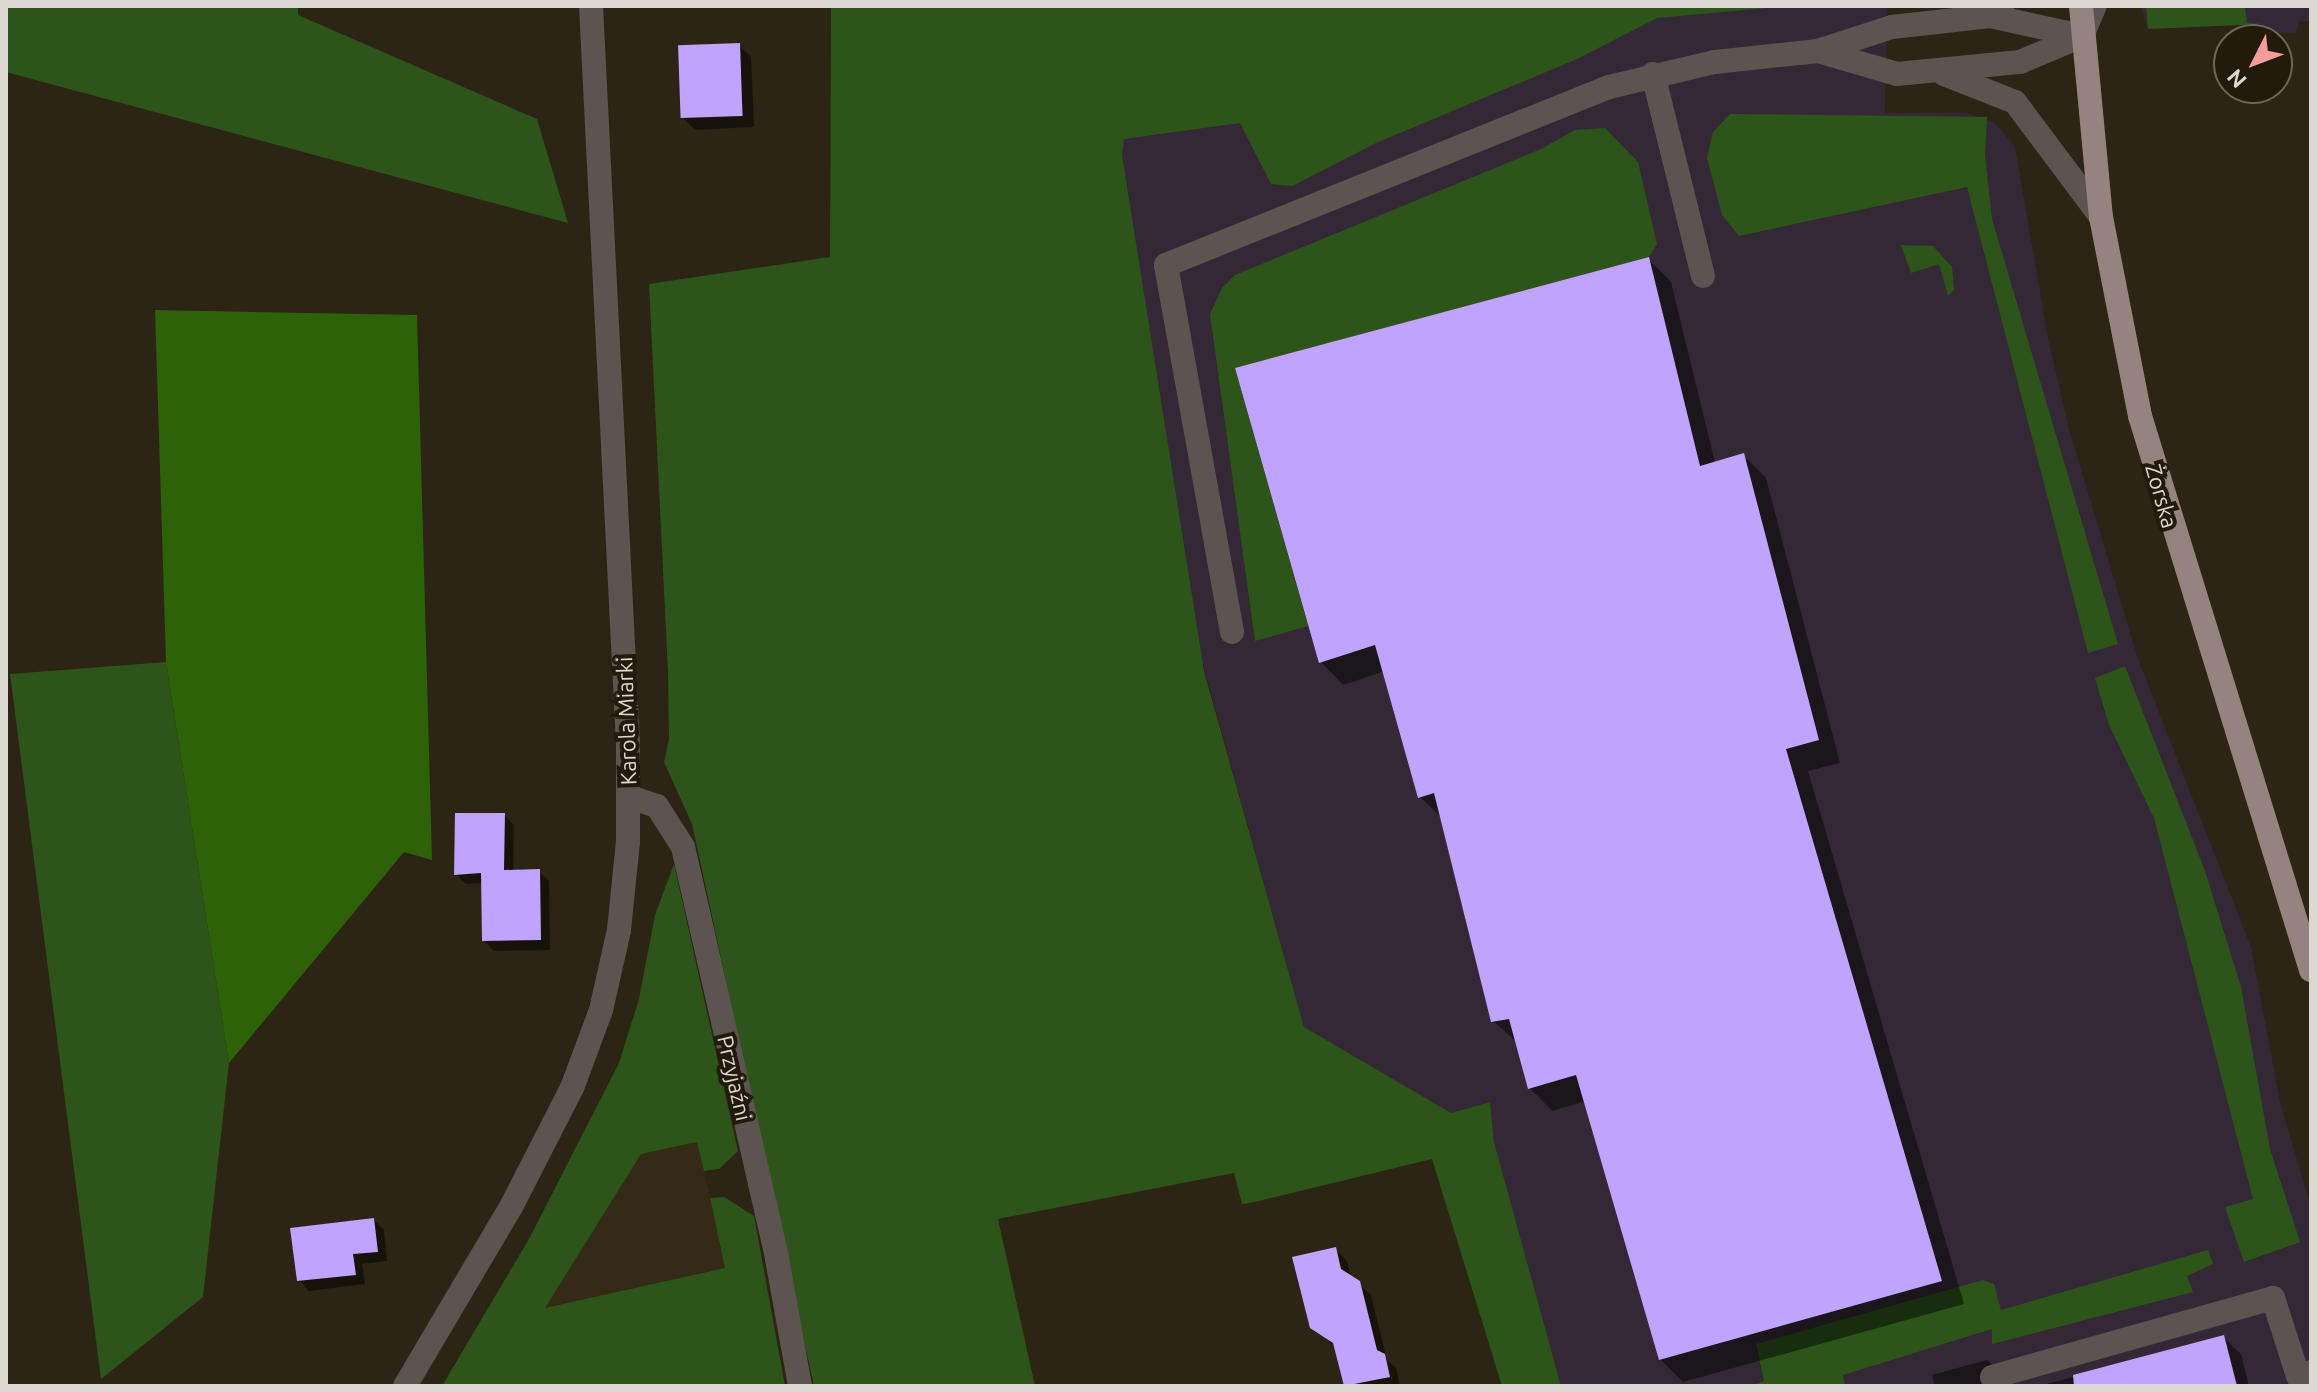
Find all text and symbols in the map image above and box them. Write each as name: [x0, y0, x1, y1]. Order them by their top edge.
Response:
north arrow: [2213, 24, 2293, 104]
text: N: [2222, 65, 2251, 94]
street label: Żorska: [2140, 461, 2184, 531]
street label: Karola Miarki: [611, 656, 641, 786]
street label: Przyjaźni: [712, 1033, 758, 1123]

